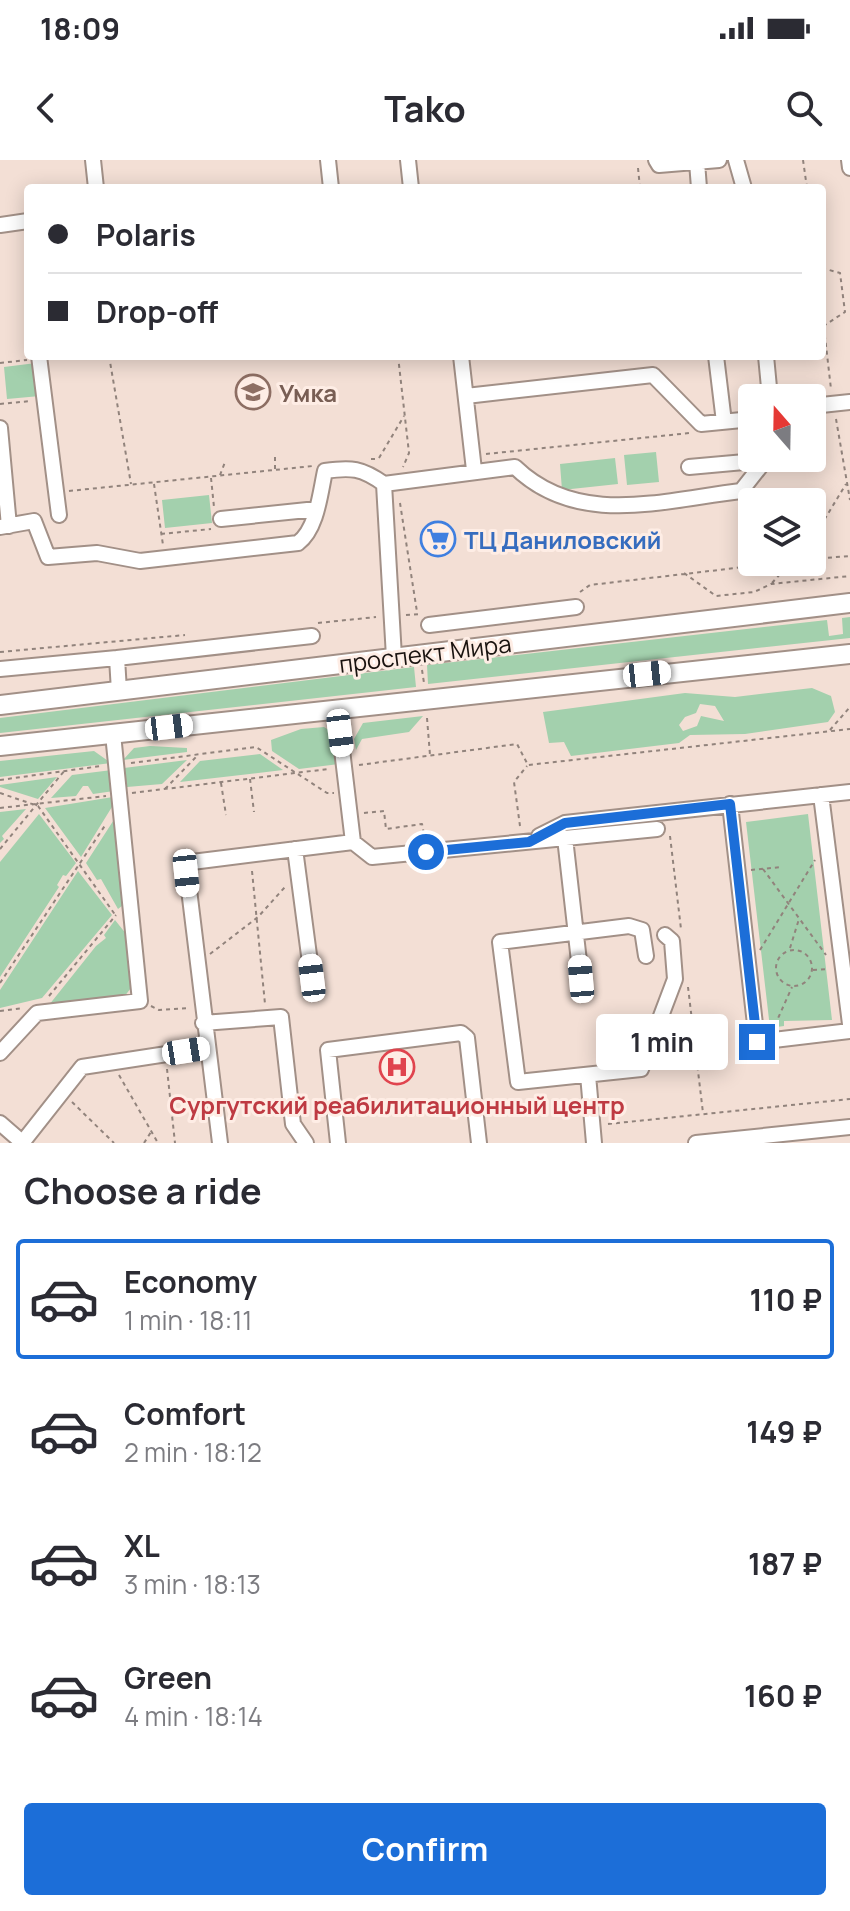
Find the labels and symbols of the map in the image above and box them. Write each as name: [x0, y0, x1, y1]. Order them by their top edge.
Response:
school or university icon: Умка: [234, 373, 272, 411]
place label: Умка: [279, 376, 337, 409]
north arrow: [738, 384, 826, 472]
supermarket icon: ТЦ Даниловский: [419, 520, 457, 558]
place label: ТЦ Даниловский: [464, 523, 661, 556]
street label: проспект Мира: [337, 626, 513, 680]
car: [622, 660, 672, 688]
car: [325, 708, 355, 758]
car: [144, 712, 194, 742]
route start: [408, 834, 444, 870]
car: [172, 848, 200, 898]
car: [297, 953, 327, 1003]
car: [567, 954, 595, 1004]
callout: 1 min: [597, 1014, 729, 1070]
route end: [739, 1024, 775, 1060]
car: [160, 1035, 212, 1067]
hospital icon: Сургутский реабилитационный центр: [378, 1048, 416, 1086]
place label: Сургутский реабилитационный центр: [169, 1088, 625, 1121]

